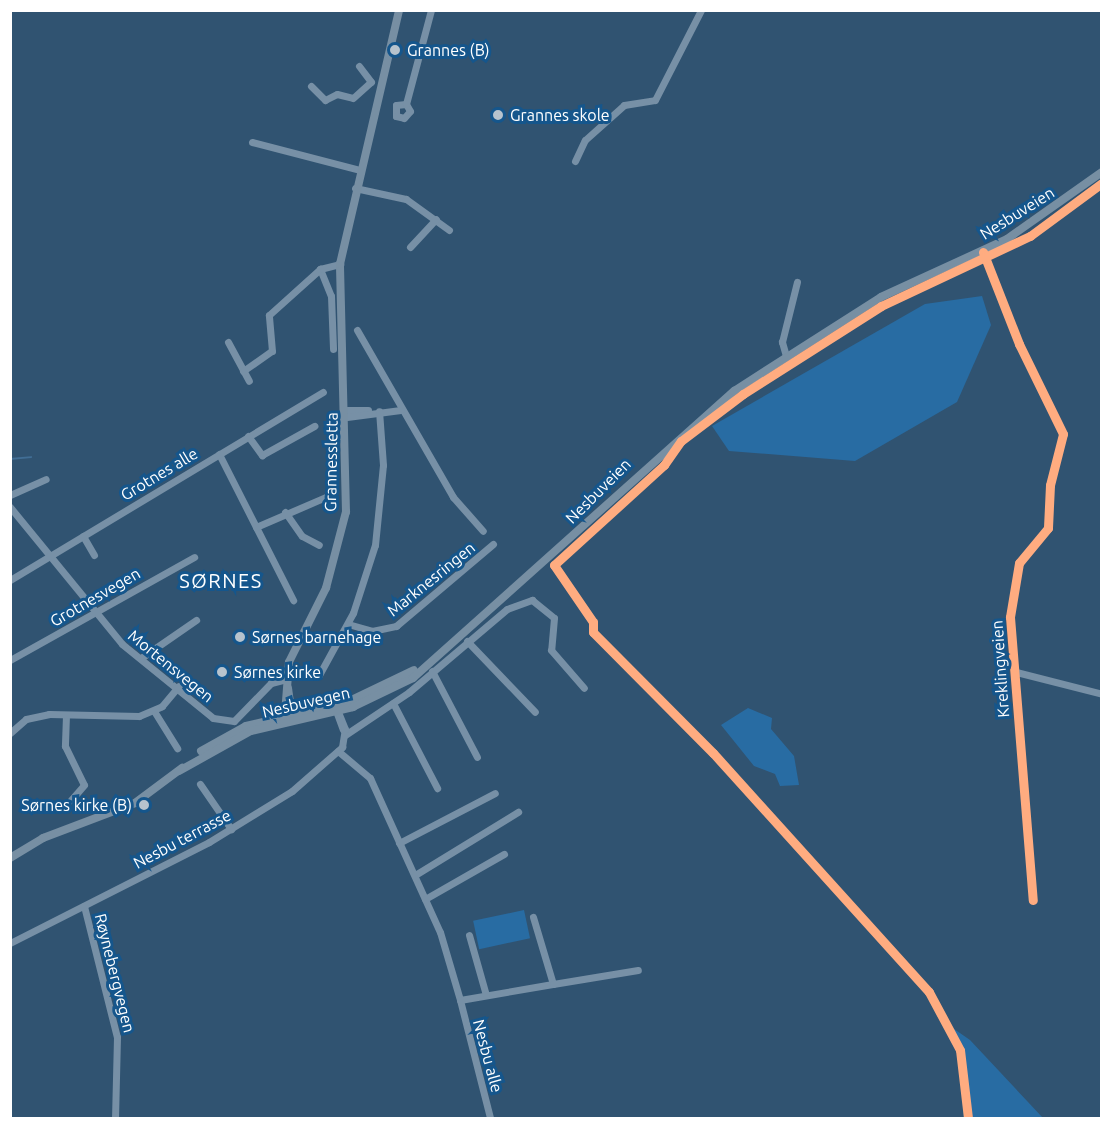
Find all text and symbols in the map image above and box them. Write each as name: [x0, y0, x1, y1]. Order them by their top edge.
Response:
place label: Grannes (B): [407, 40, 490, 60]
marker: Grannes (B): [388, 43, 402, 57]
place label: Grannes skole: [510, 105, 610, 125]
marker: Grannes skole: [491, 108, 505, 122]
street label: Nesbuveien: [976, 183, 1058, 243]
street label: Grannessletta: [321, 412, 341, 512]
street label: Grotnes alle: [117, 444, 201, 504]
street label: Nesbuveien: [561, 454, 635, 528]
street label: Marknesringen: [383, 538, 479, 620]
street label: Grotnesvegen: [46, 563, 144, 631]
district label: SØRNES: [179, 568, 263, 592]
street label: Kreklingveien: [987, 620, 1013, 718]
street label: Mortensvegen: [124, 626, 218, 706]
place label: Sørnes barnehage: [252, 627, 381, 647]
marker: Sørnes barnehage: [233, 630, 247, 644]
place label: Sørnes kirke: [234, 662, 321, 682]
marker: Sørnes kirke: [215, 665, 229, 679]
street label: Nesbuvegen: [260, 683, 352, 721]
place label: Sørnes kirke (B): [21, 795, 132, 815]
marker: Sørnes kirke (B): [137, 798, 151, 812]
street label: Nesbu terrasse: [130, 805, 234, 873]
street label: Røynebergvegen: [91, 911, 139, 1035]
street label: Nesbu alle: [469, 1017, 507, 1095]

